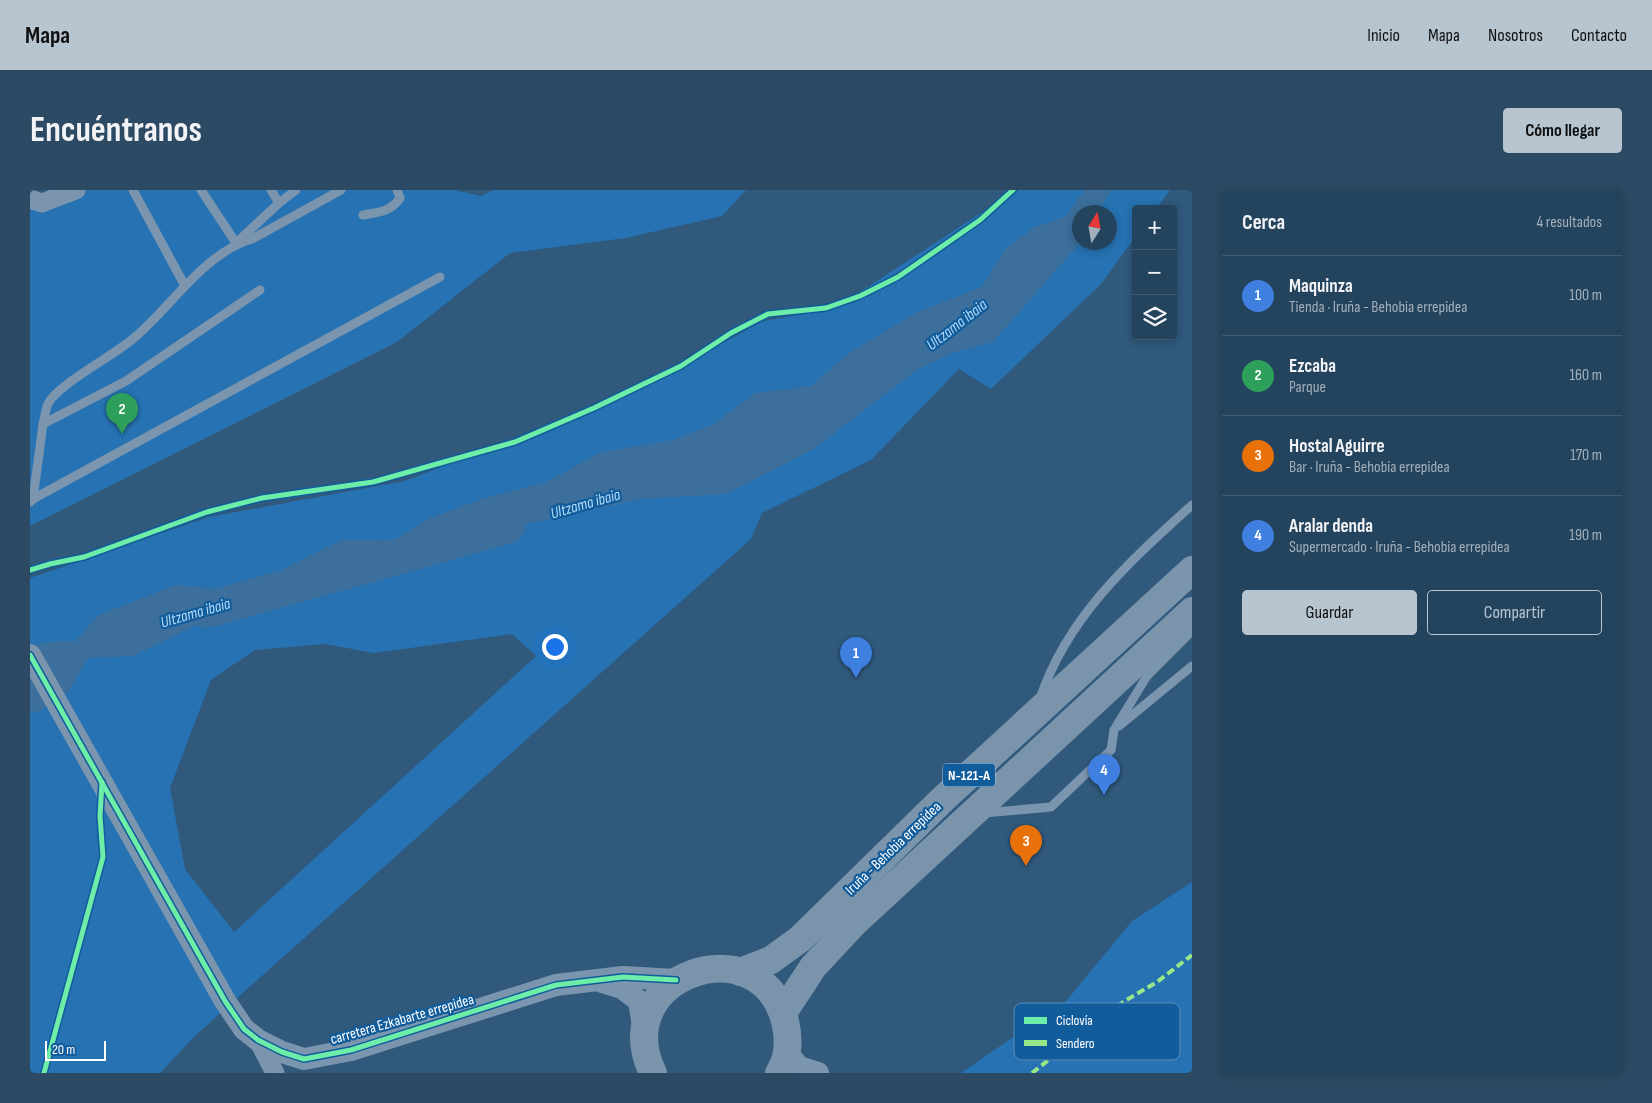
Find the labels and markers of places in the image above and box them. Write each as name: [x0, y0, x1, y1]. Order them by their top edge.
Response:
pin: 2: [106, 393, 138, 434]
pin: 1: [840, 637, 872, 678]
pin: 4: [1088, 754, 1120, 795]
pin: 3: [1010, 825, 1042, 866]

